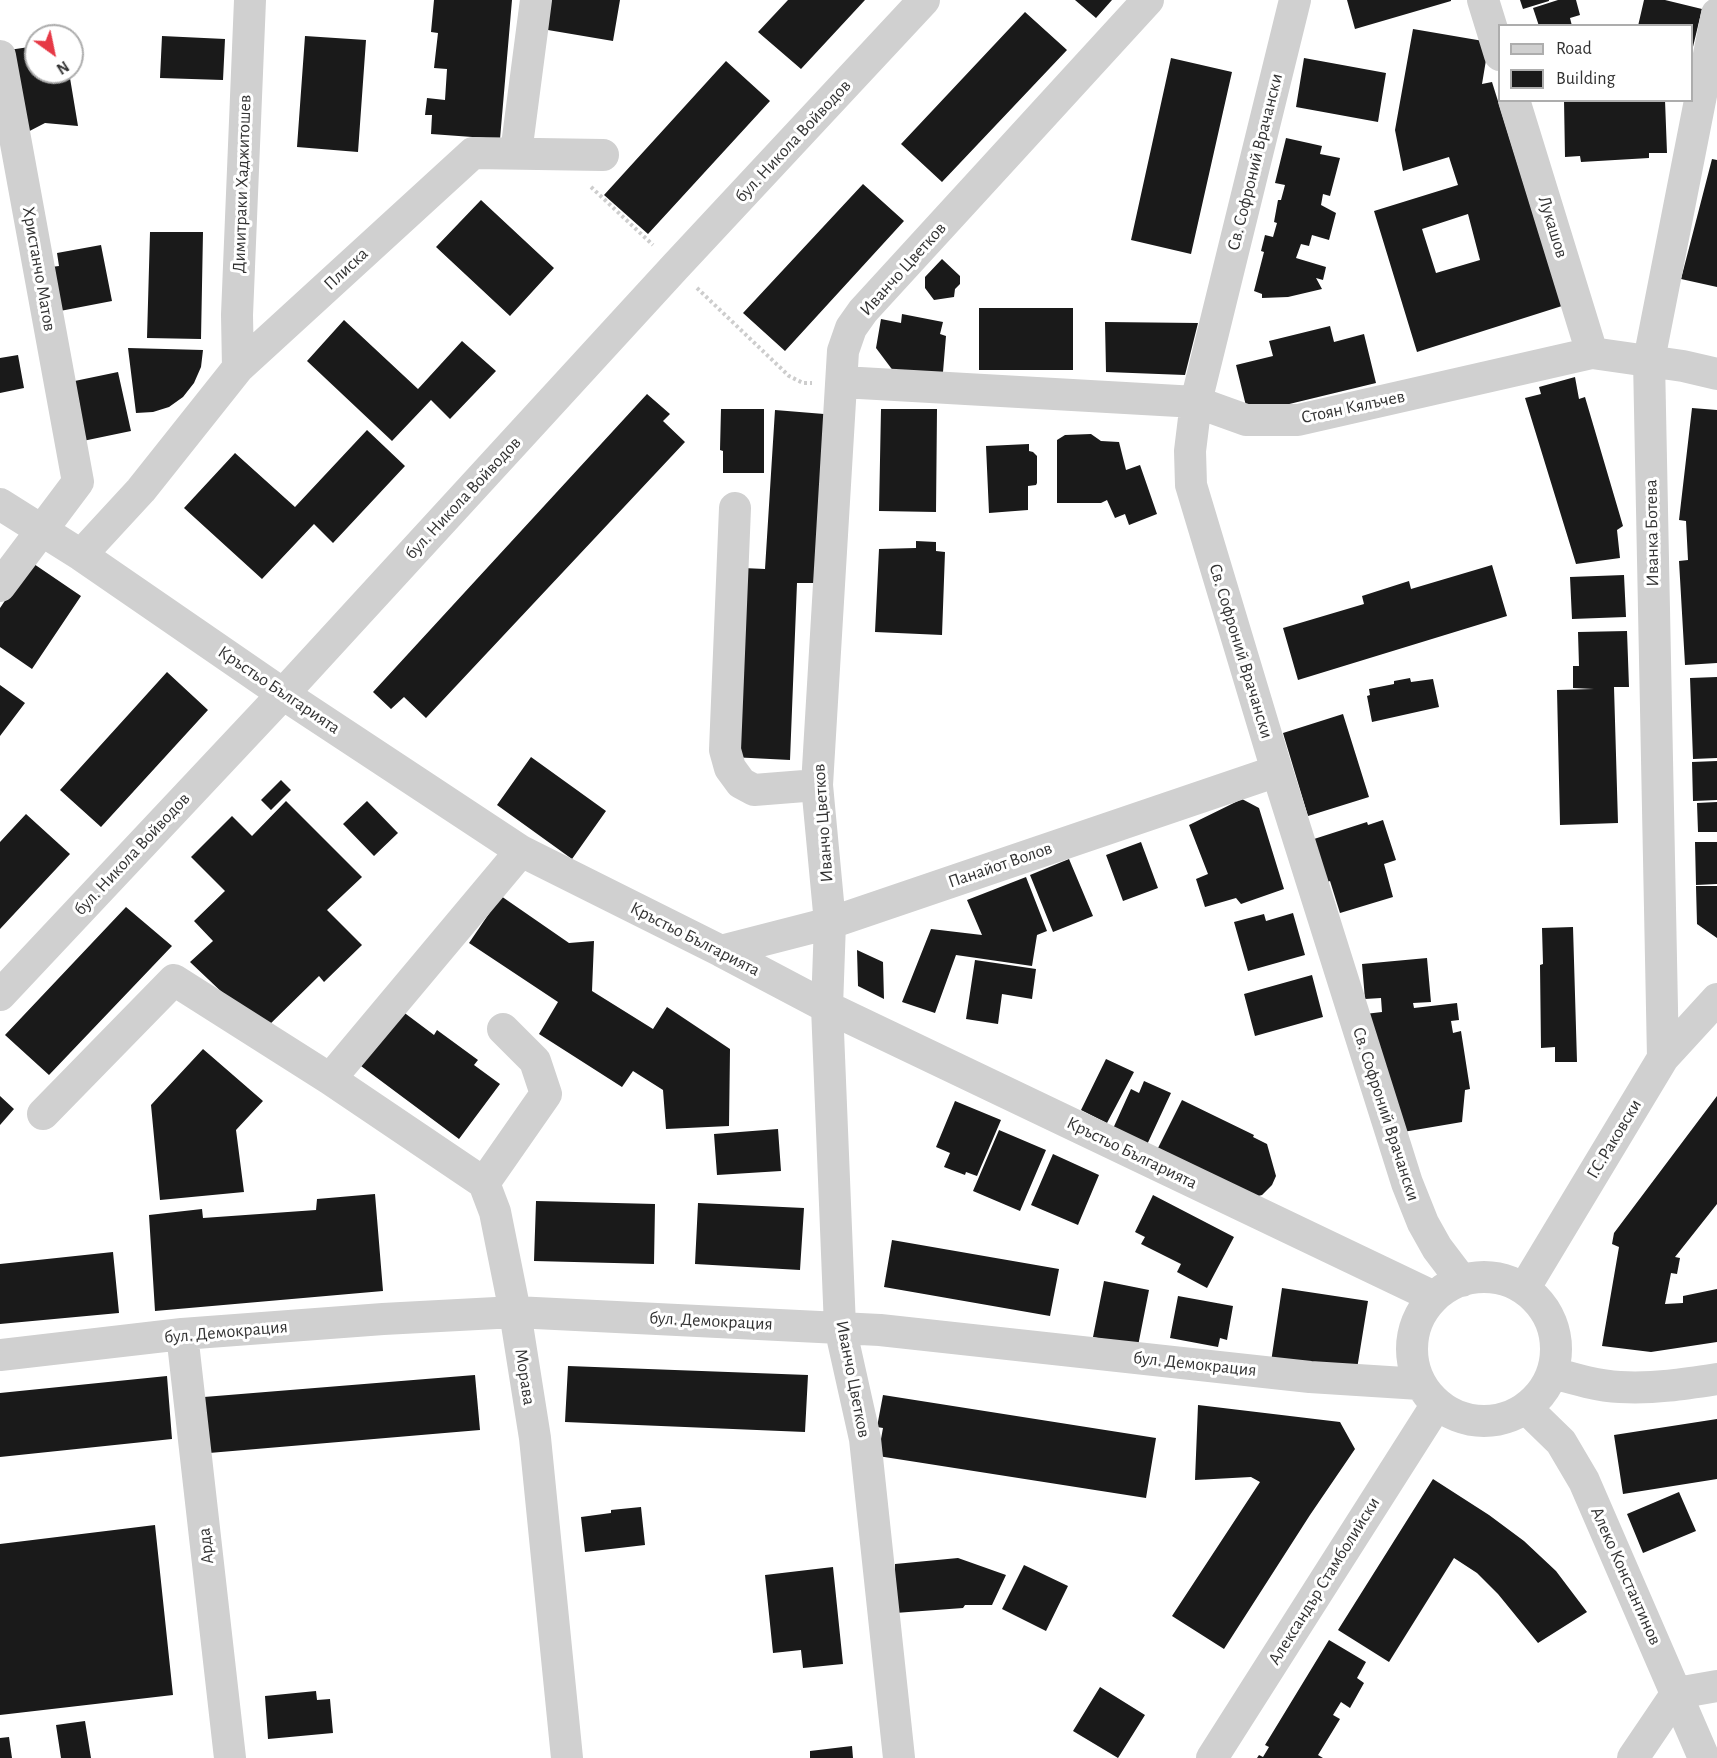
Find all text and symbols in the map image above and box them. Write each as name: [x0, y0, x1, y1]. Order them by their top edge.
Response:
north arrow: [24, 24, 84, 84]
legend: [1498, 24, 1693, 102]
text: Road: [1556, 40, 1592, 58]
text: N: [54, 58, 72, 77]
text: Building: [1556, 70, 1615, 88]
street label: Св. Софроний Врачански: [1223, 71, 1287, 253]
street label: бул. Никола Войводов: [730, 75, 856, 207]
street label: Димитраки Хаджитошев: [228, 94, 256, 274]
street label: Лукашов: [1533, 194, 1573, 260]
street label: Христанчо Матов: [17, 205, 61, 333]
street label: Иванчо Цветков: [855, 218, 951, 320]
street label: Плиска: [319, 243, 373, 295]
street label: Стоян Кялъчев: [1299, 385, 1407, 429]
street label: бул. Никола Войводов: [400, 432, 526, 564]
street label: Иванка Ботева: [1640, 479, 1664, 587]
street label: Св. Софроний Врачански: [1204, 561, 1278, 741]
street label: Кръстьо Българията: [214, 641, 344, 739]
street label: Иванчо Цветков: [808, 763, 838, 883]
street label: бул. Никола Войводов: [69, 788, 195, 920]
street label: Панайот Волов: [945, 837, 1055, 893]
street label: Кръстьо Българията: [627, 897, 763, 981]
street label: Св. Софроний Врачански: [1348, 1024, 1424, 1204]
street label: Г.С.Раковски: [1582, 1095, 1646, 1183]
street label: Кръстьо Българията: [1063, 1112, 1201, 1194]
street label: бул. Демокрация: [649, 1307, 773, 1335]
street label: бул. Демокрация: [163, 1316, 289, 1348]
street label: Иванчо Цветков: [831, 1319, 875, 1439]
street label: Морава: [510, 1347, 540, 1407]
street label: бул. Демокрация: [1132, 1347, 1258, 1381]
street label: Александър Стамболийски: [1263, 1493, 1385, 1669]
street label: Алеко Константинов: [1586, 1504, 1666, 1648]
street label: Арда: [193, 1527, 219, 1565]

